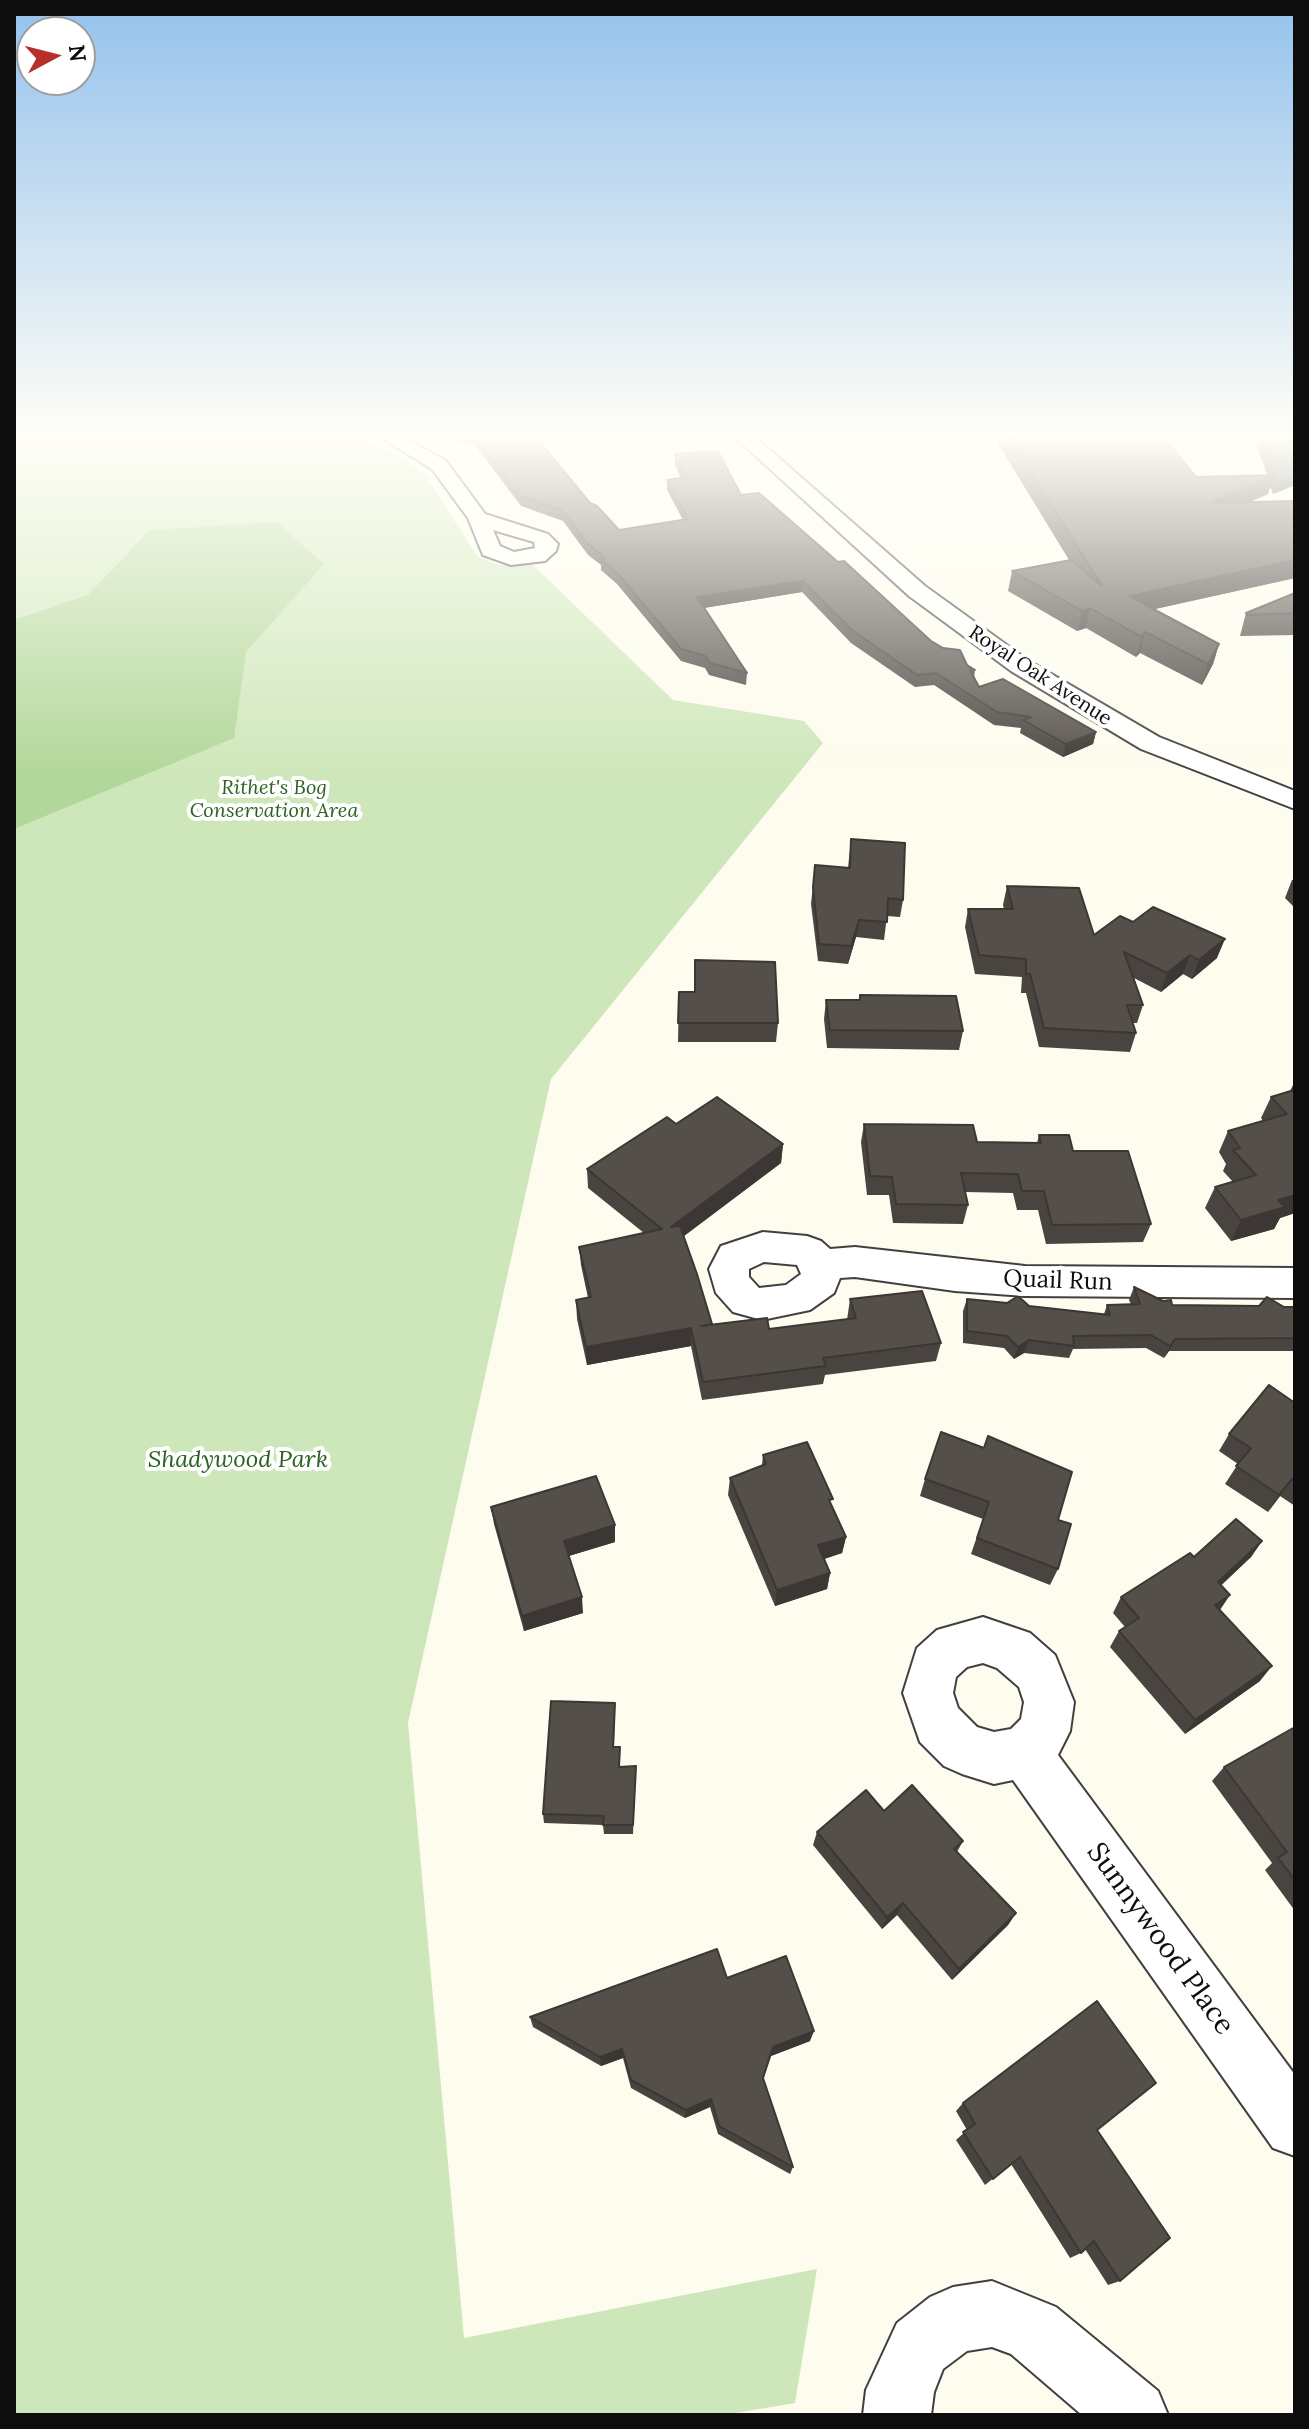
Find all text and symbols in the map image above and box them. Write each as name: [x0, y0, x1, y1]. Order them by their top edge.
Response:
north arrow: [16, 16, 96, 96]
text: N: [63, 43, 93, 63]
street label: Royal Oak Avenue: [964, 621, 1116, 731]
park label: Rithet's Bog Conservation Area: [190, 776, 358, 823]
street label: Quail Run: [1003, 1265, 1113, 1297]
park label: Shadywood Park: [148, 1446, 328, 1474]
street label: Sunnywood Place: [1079, 1837, 1241, 2041]

